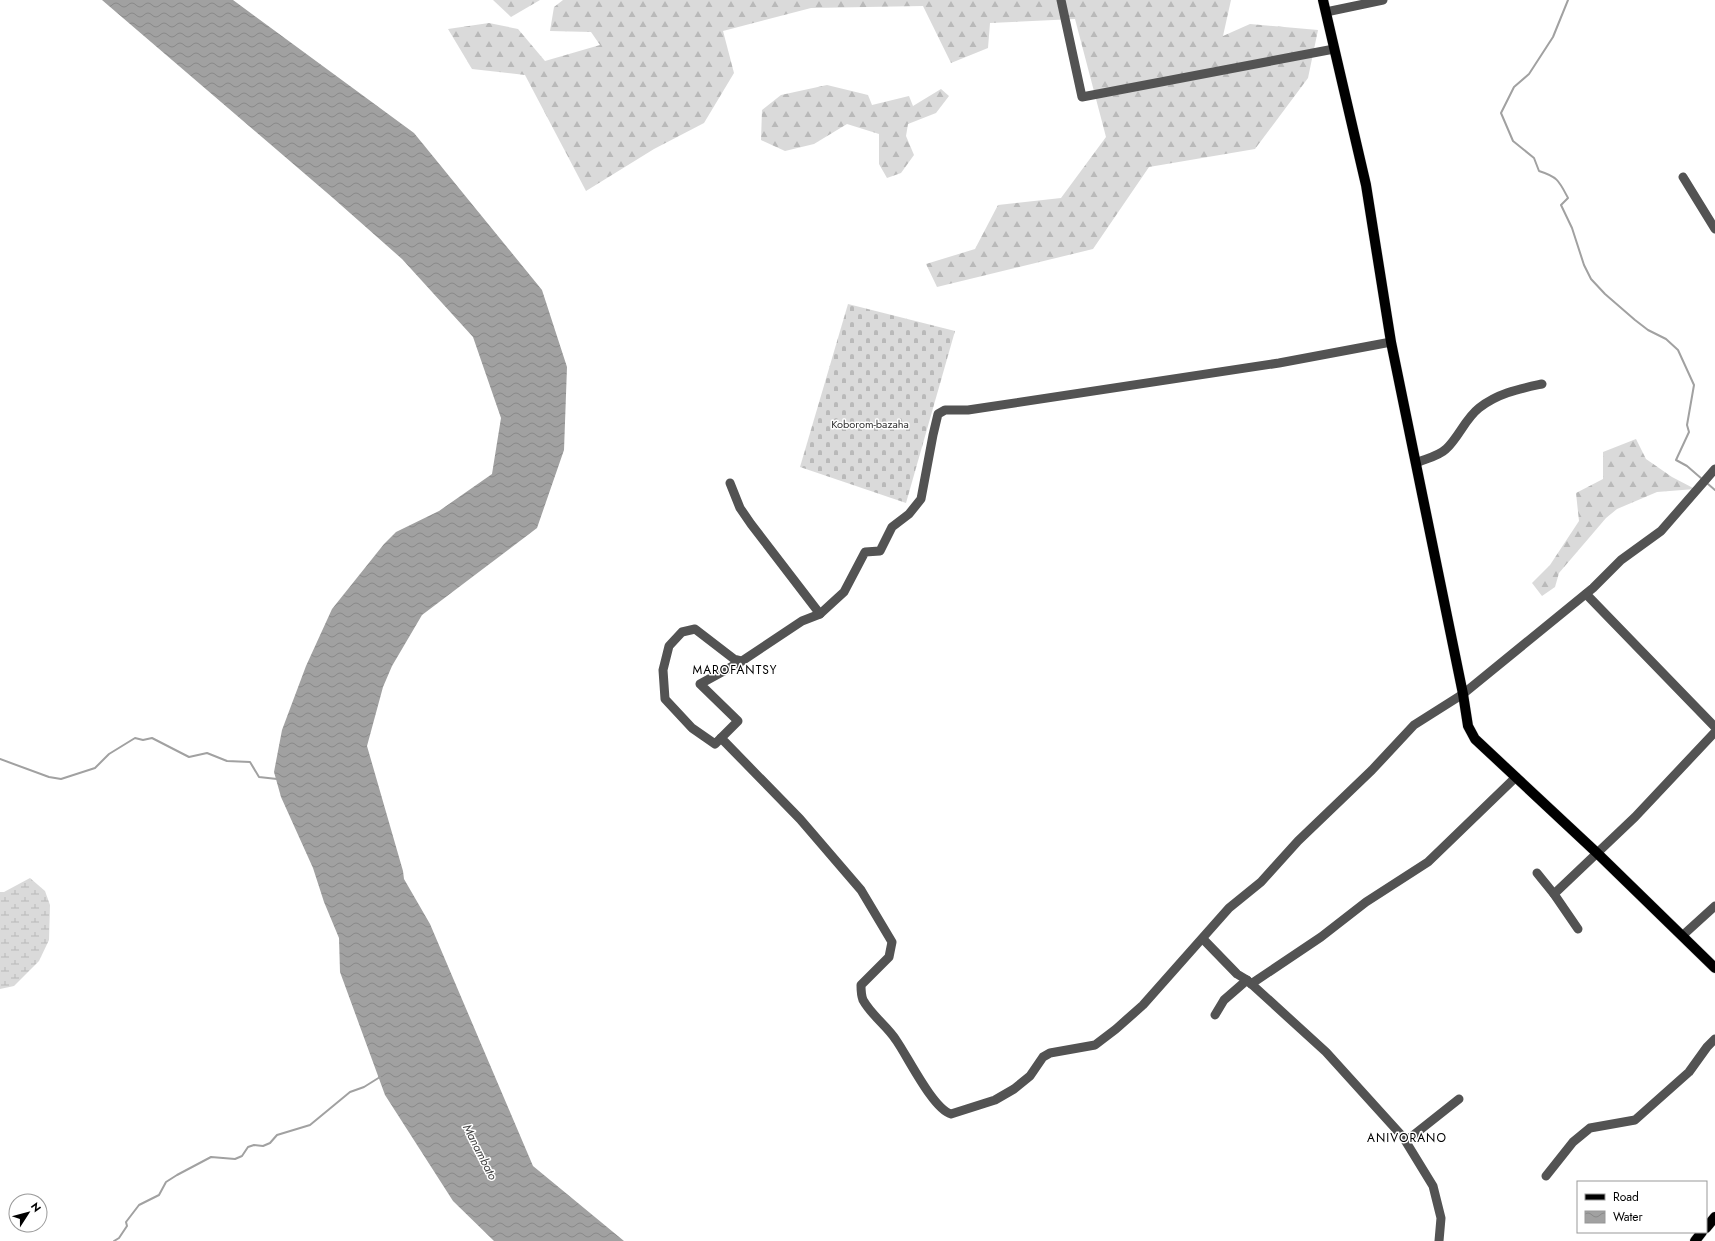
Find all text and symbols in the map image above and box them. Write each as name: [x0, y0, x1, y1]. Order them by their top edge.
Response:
park label: Koborom-bazaha: [831, 416, 909, 432]
district label: MAROFANTSY: [692, 661, 778, 679]
water label: Manambato: [458, 1121, 502, 1184]
district label: ANIVORANO: [1367, 1129, 1447, 1147]
legend: [1577, 1181, 1707, 1233]
text: Road: [1613, 1188, 1639, 1206]
north arrow: [8, 1193, 48, 1233]
text: N: [27, 1199, 45, 1215]
text: Water: [1613, 1208, 1644, 1226]

